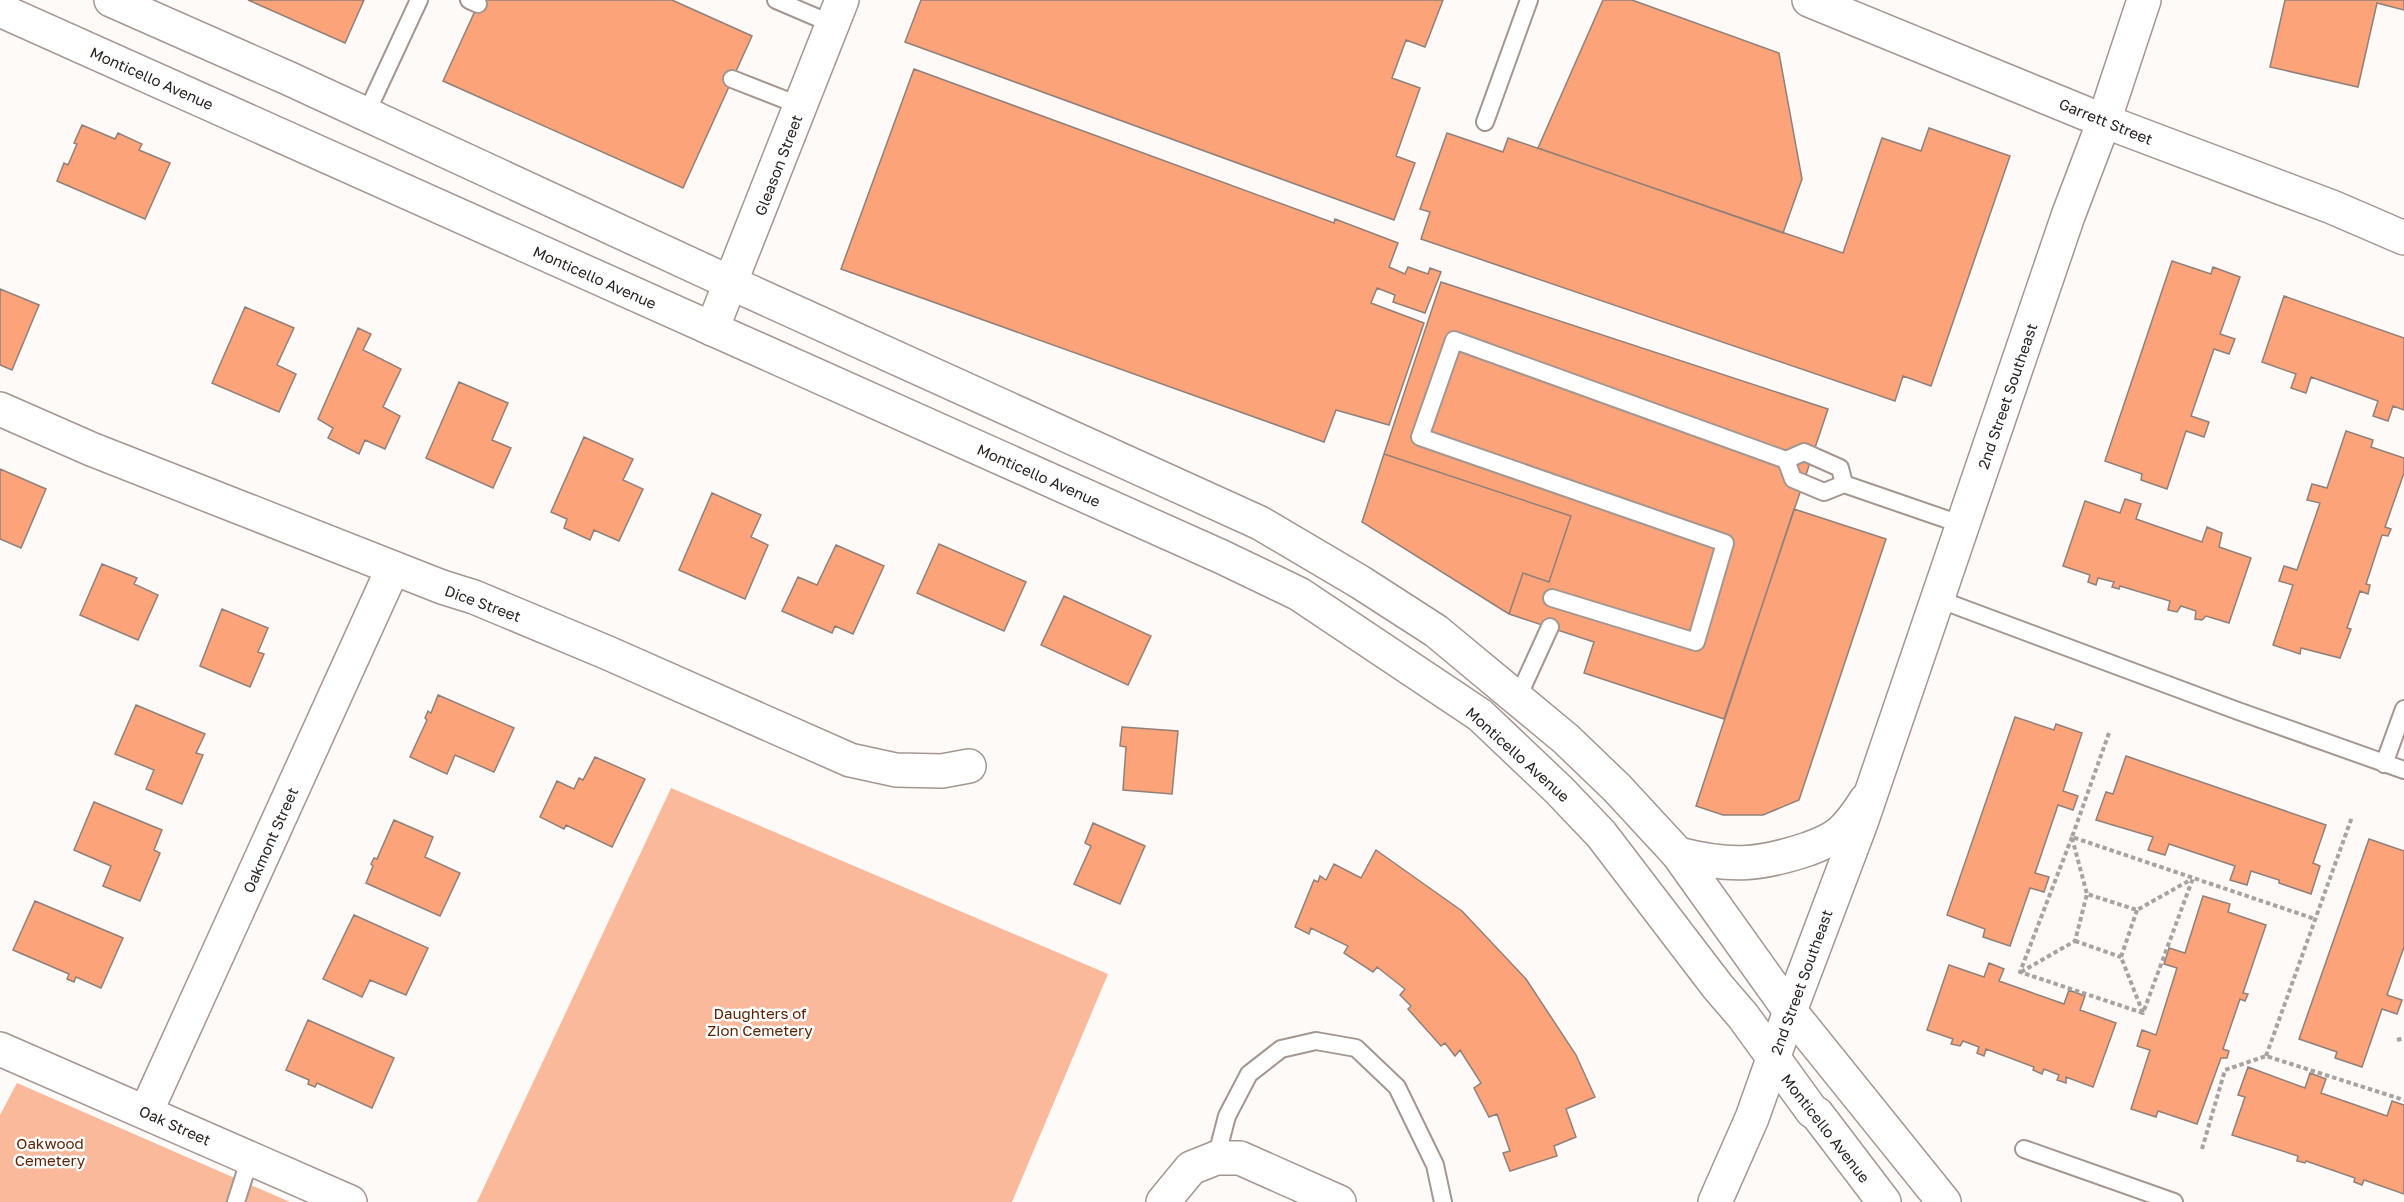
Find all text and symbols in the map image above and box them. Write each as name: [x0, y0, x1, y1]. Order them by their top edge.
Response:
street label: Monticello Avenue: [88, 43, 217, 113]
street label: Garrett Street: [2057, 94, 2155, 148]
street label: Gleason Street: [750, 112, 806, 218]
street label: Monticello Avenue: [531, 242, 660, 312]
street label: 2nd Street Southeast: [1974, 321, 2040, 471]
street label: Monticello Avenue: [975, 440, 1104, 510]
street label: Dice Street: [443, 581, 523, 625]
street label: Monticello Avenue: [1463, 703, 1574, 805]
street label: Oakmont Street: [239, 784, 301, 896]
street label: 2nd Street Southeast: [1766, 907, 1836, 1057]
park label: Daughters of Zion Cemetery: [707, 1004, 813, 1039]
street label: Monticello Avenue: [1778, 1070, 1874, 1186]
street label: Oak Street: [137, 1101, 213, 1149]
park label: Oakwood Cemetery: [15, 1134, 86, 1169]

